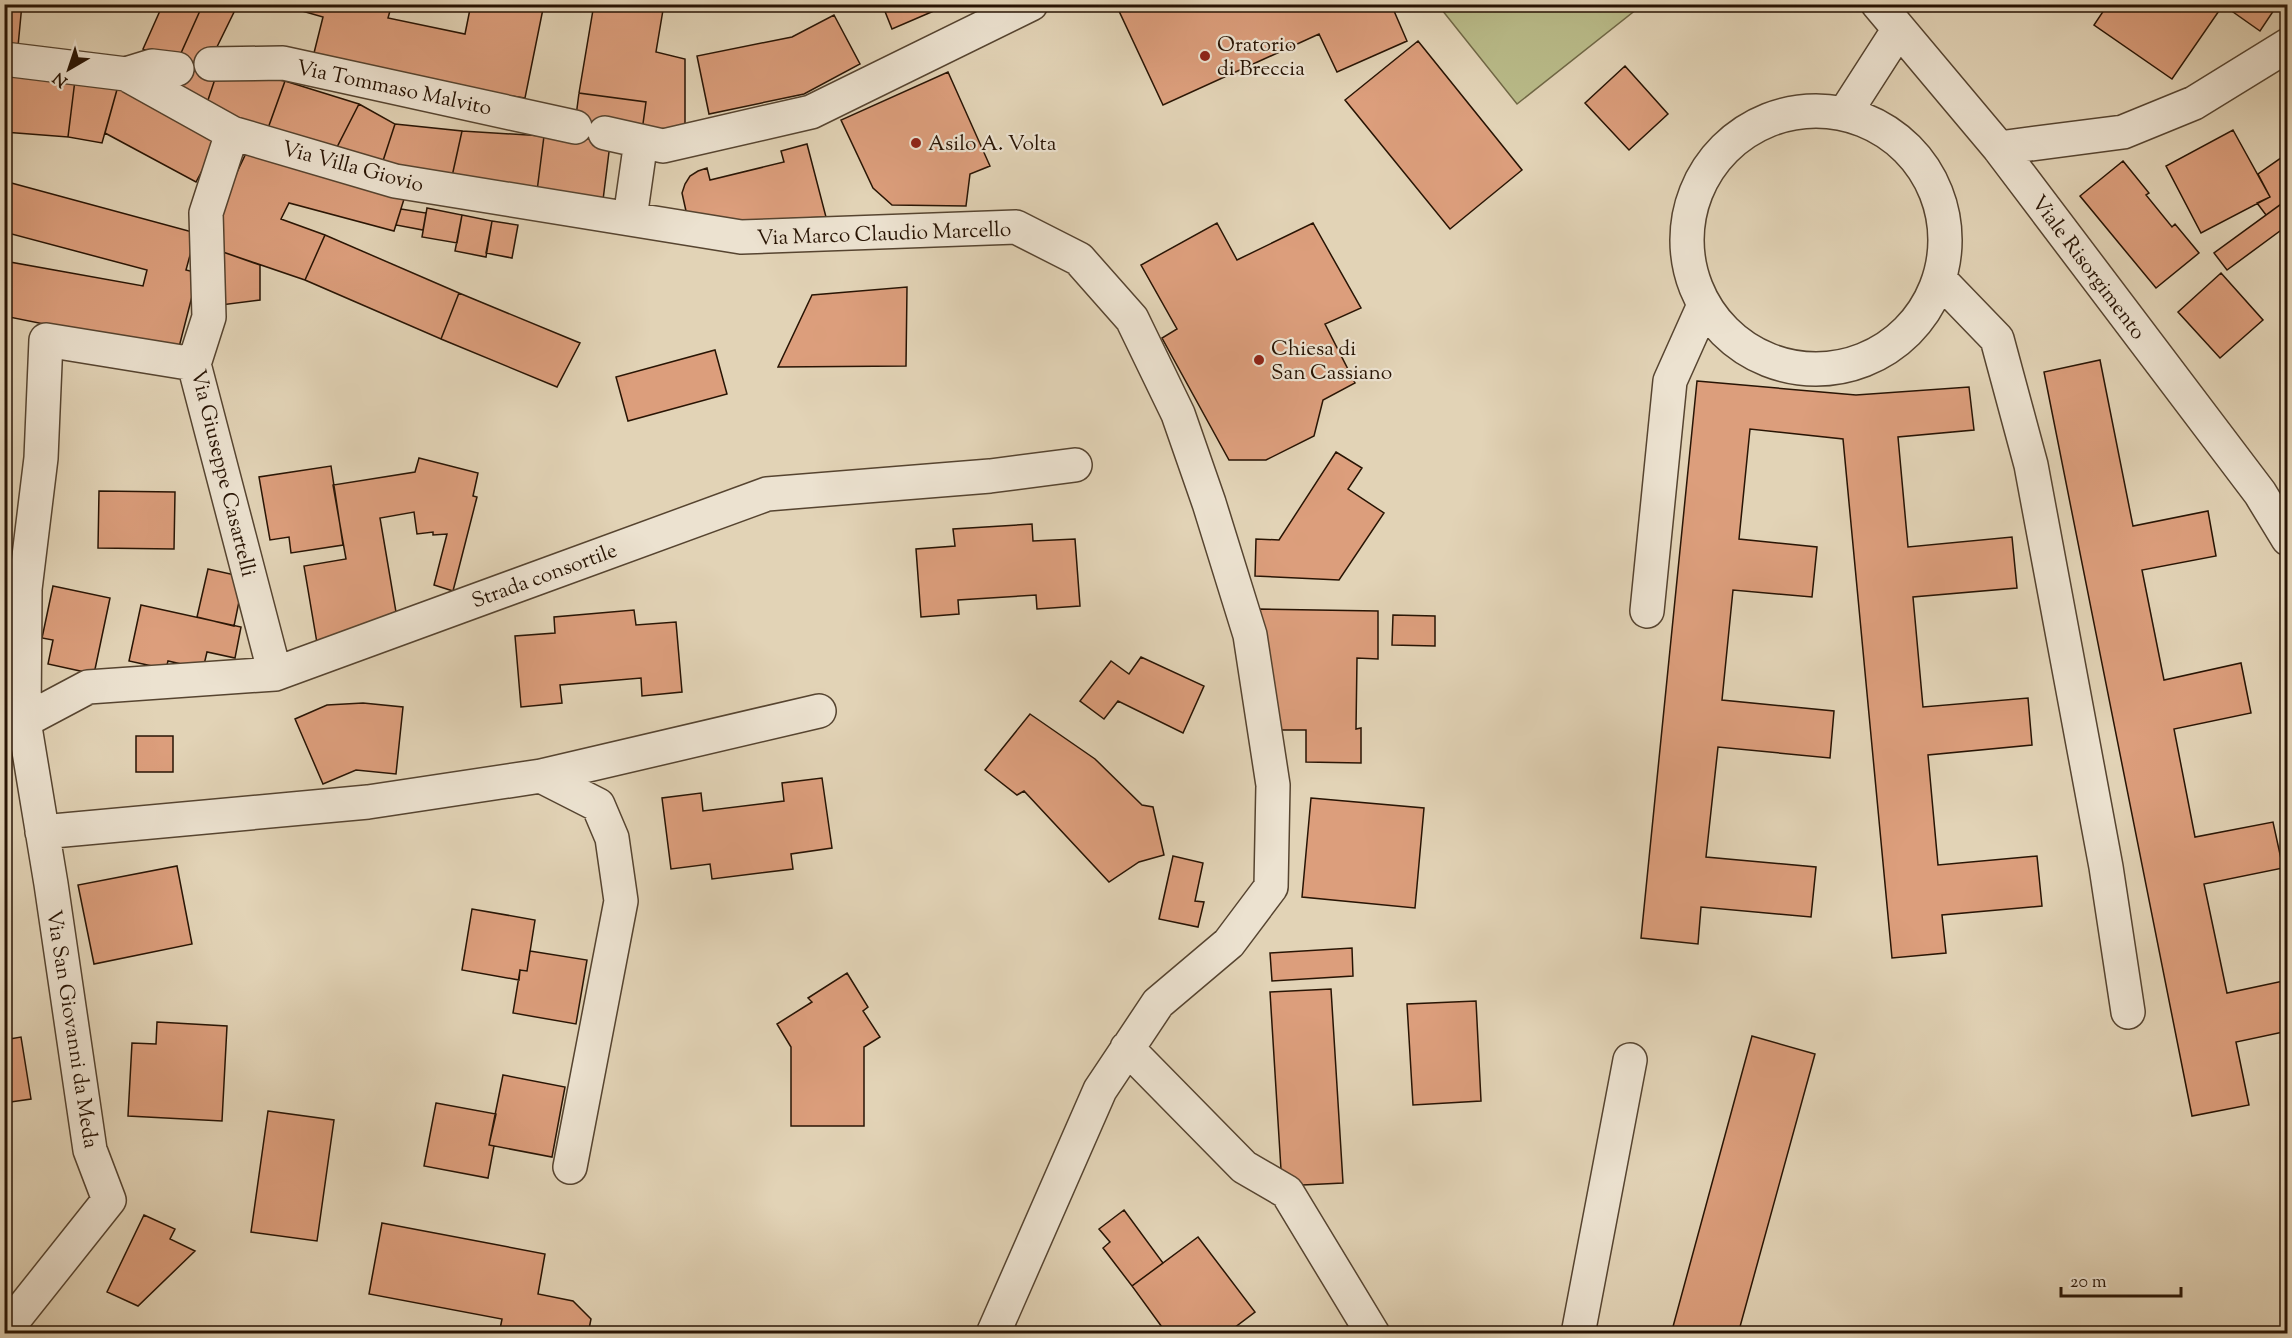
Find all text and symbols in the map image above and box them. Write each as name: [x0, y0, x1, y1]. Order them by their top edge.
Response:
place label: Oratorio di Breccia: [1217, 31, 1305, 85]
north arrow: [39, 39, 99, 99]
marker: Oratorio di Breccia: [1198, 49, 1212, 63]
street label: Via Tommaso Malvito: [293, 54, 494, 124]
text: N: [49, 66, 73, 92]
place label: Asilo A. Volta: [928, 130, 1057, 160]
street label: Via Villa Giovio: [278, 135, 427, 201]
marker: Asilo A. Volta: [909, 136, 923, 150]
street label: Viale Risorgimento: [2023, 190, 2152, 347]
street label: Via Marco Claudio Marcello: [756, 216, 1012, 254]
place label: Chiesa di San Cassiano: [1271, 335, 1392, 389]
marker: Chiesa di San Cassiano: [1252, 353, 1266, 367]
street label: Via Giuseppe Casartelli: [182, 367, 262, 580]
street label: Strada consortile: [468, 537, 622, 617]
street label: Via San Giovanni da Meda: [37, 908, 105, 1151]
scale bar: [2061, 1260, 2181, 1298]
text: 20 m: [2070, 1270, 2107, 1296]

